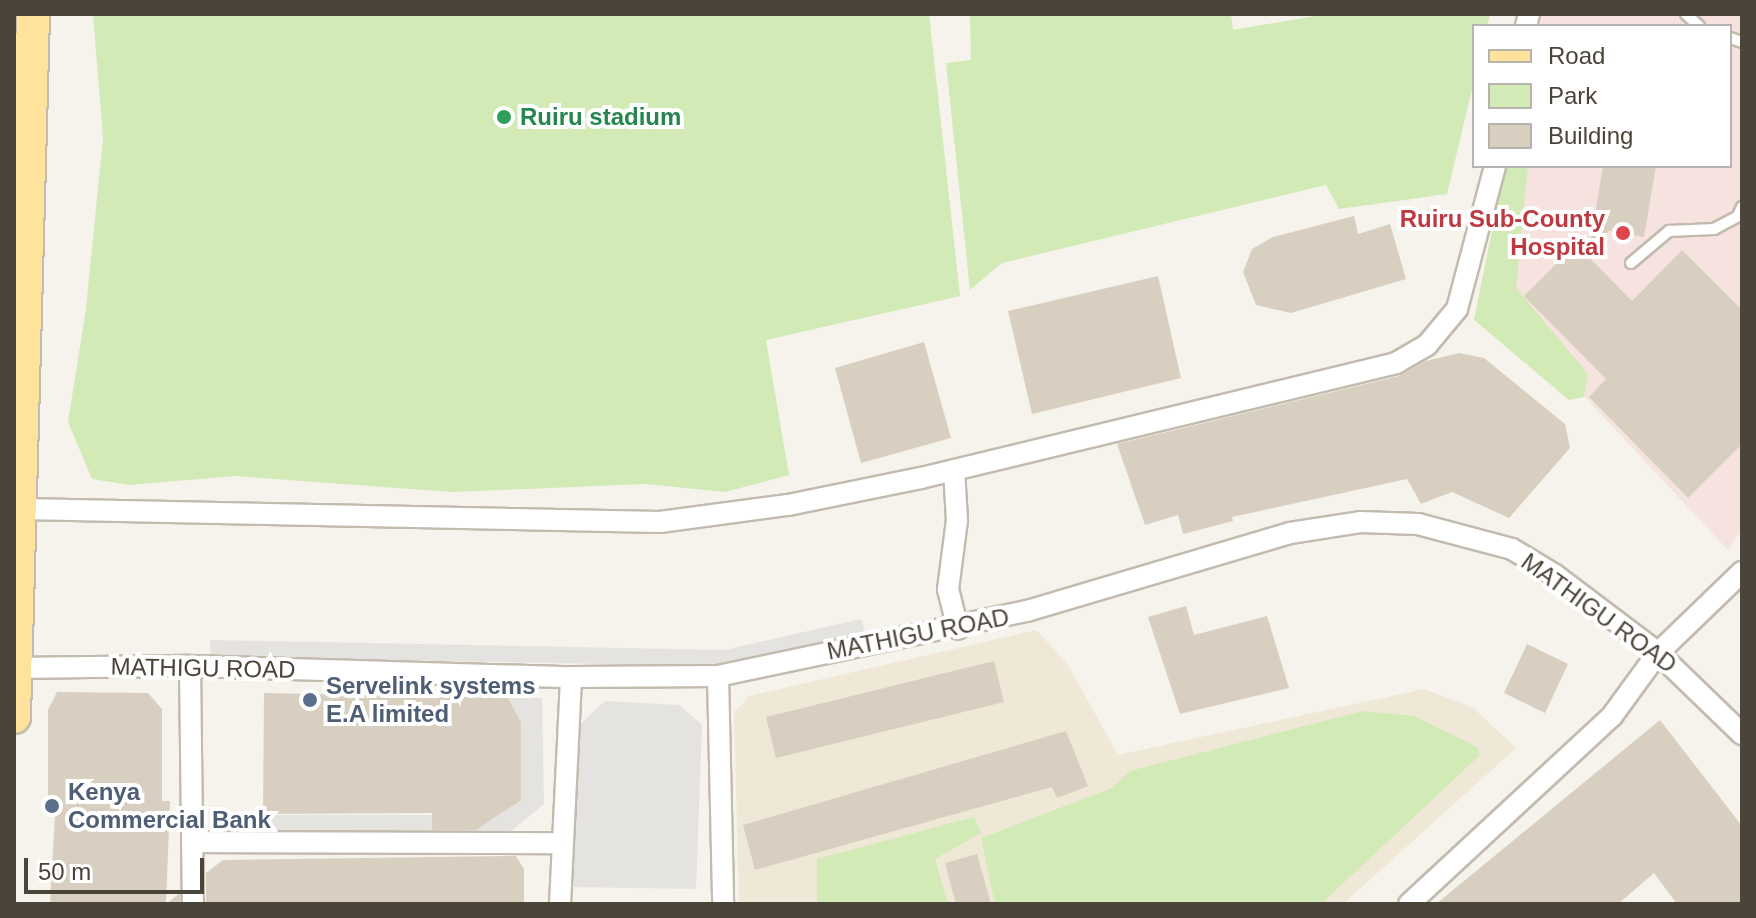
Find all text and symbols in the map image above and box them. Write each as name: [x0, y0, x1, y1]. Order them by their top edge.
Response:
legend: [1472, 24, 1732, 168]
text: Road: [1548, 42, 1605, 69]
text: Park: [1548, 82, 1597, 109]
place label: Ruiru stadium: [520, 103, 681, 131]
marker: Ruiru stadium: [495, 108, 513, 126]
text: Building: [1548, 122, 1633, 149]
place label: Ruiru Sub-County Hospital: [1400, 205, 1605, 261]
marker: Ruiru Sub-County Hospital: [1612, 222, 1634, 244]
street label: MATHIGU ROAD: [1516, 547, 1682, 679]
street label: MATHIGU ROAD: [825, 602, 1011, 666]
street label: MATHIGU ROAD: [110, 652, 296, 684]
place label: Servelink systems E.A limited: [326, 672, 535, 728]
marker: Servelink systems E.A limited: [301, 691, 319, 709]
place label: Kenya Commercial Bank: [68, 778, 271, 834]
marker: Kenya Commercial Bank: [43, 797, 61, 815]
scale bar: [28, 842, 208, 892]
text: 50 m: [38, 858, 91, 885]

